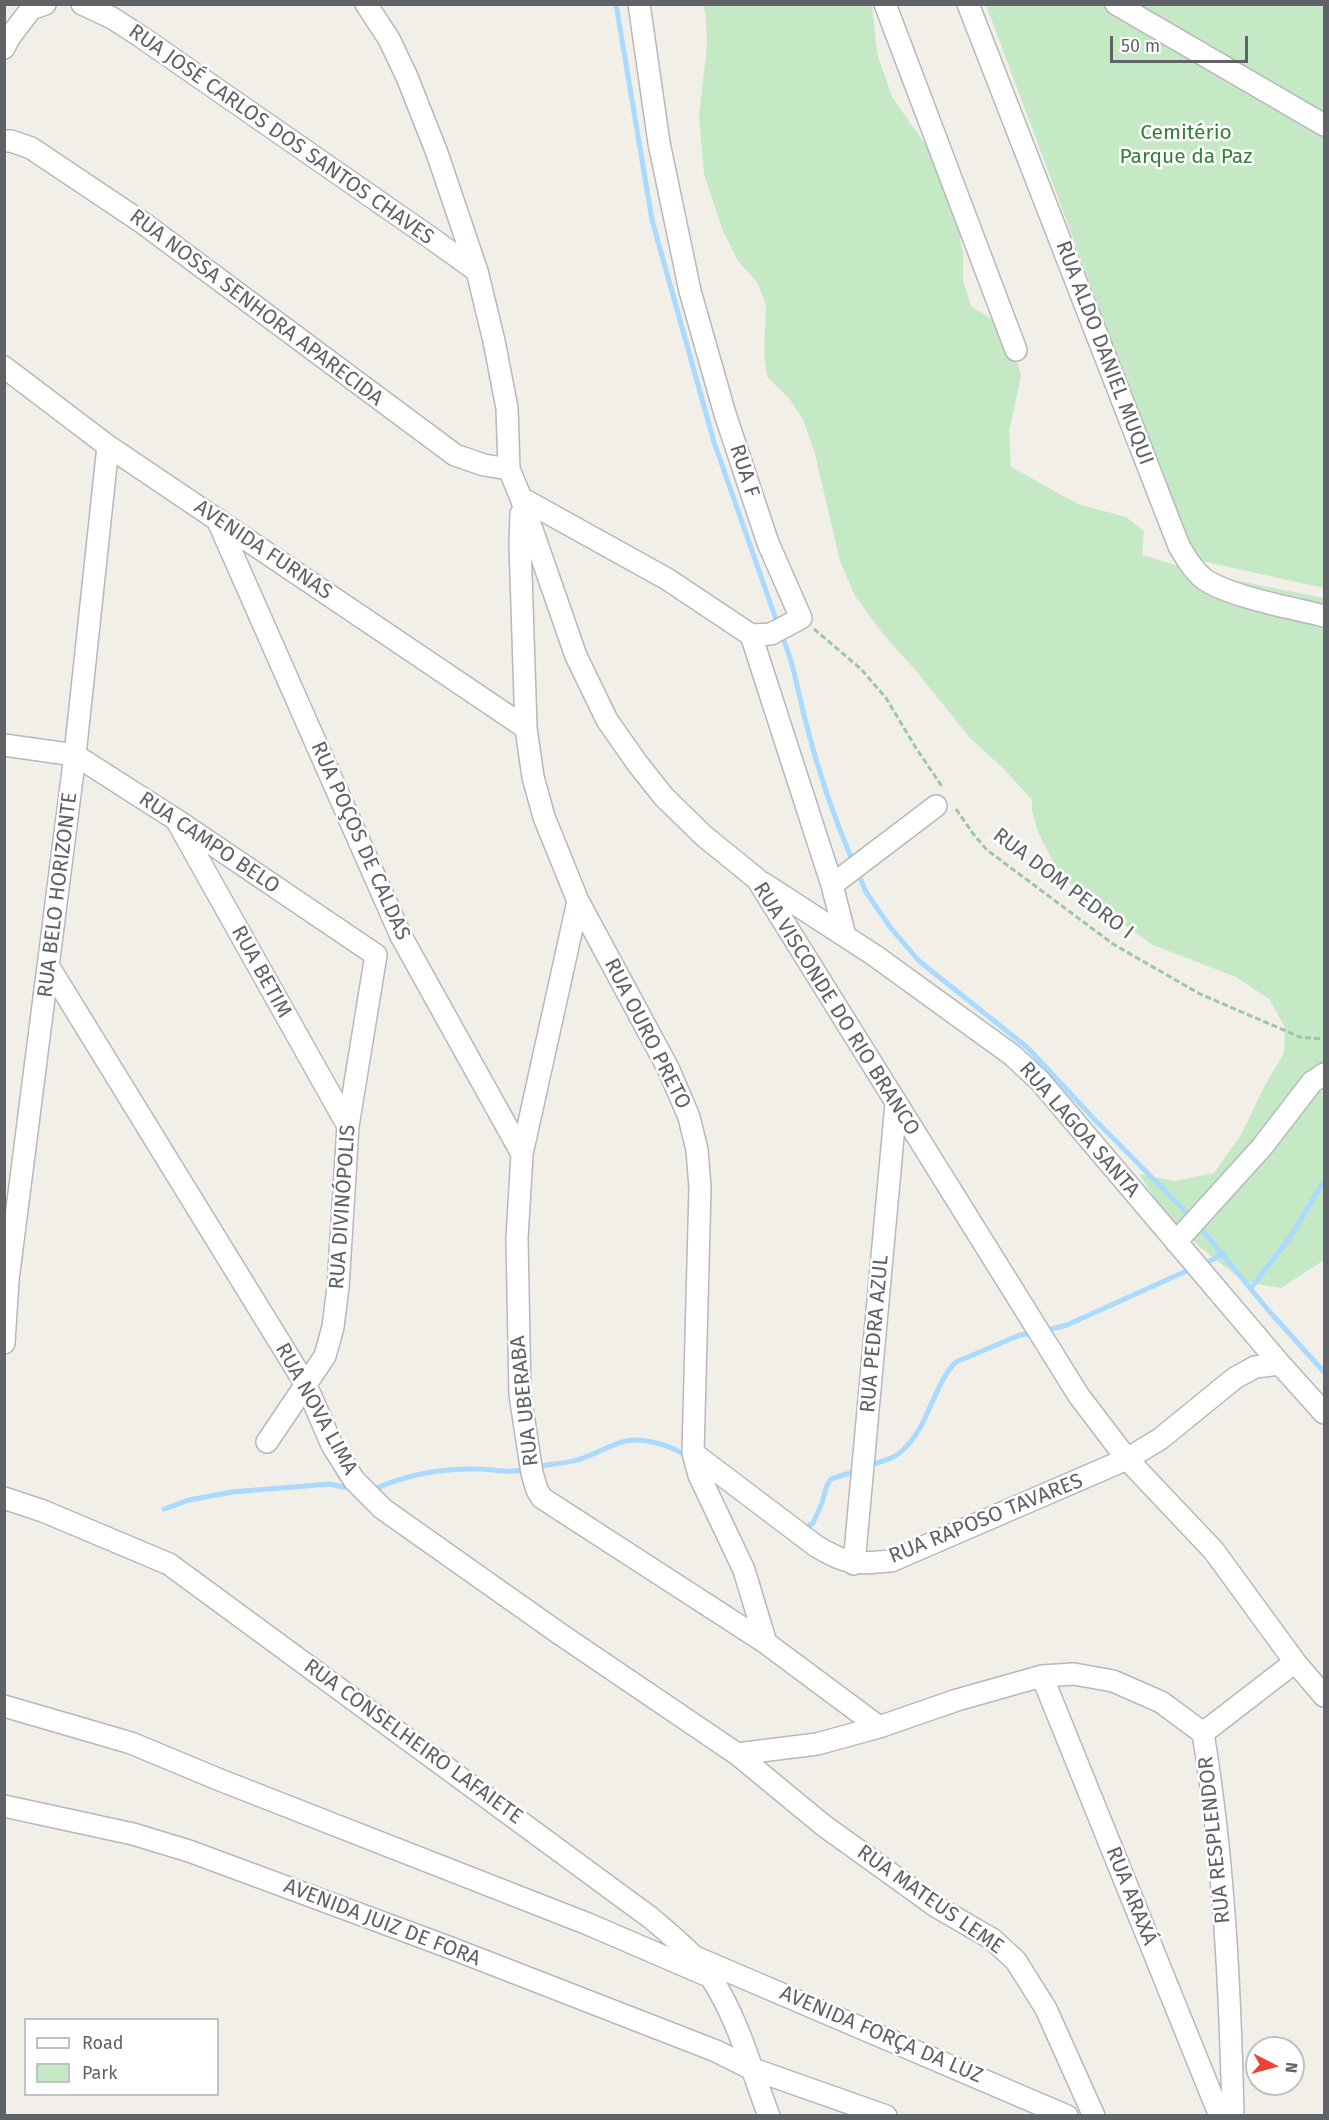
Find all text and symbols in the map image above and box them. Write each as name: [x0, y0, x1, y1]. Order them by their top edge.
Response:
street label: RUA JOSÉ CARLOS DOS SANTOS CHAVES: [123, 19, 439, 251]
scale bar: [1113, 24, 1251, 62]
text: 50 m: [1121, 35, 1160, 57]
park label: Cemitério Parque da Paz: [1120, 120, 1252, 170]
street label: RUA NOSSA SENHORA APARECIDA: [124, 204, 388, 412]
street label: RUA ALDO DANIEL MUQUI: [1050, 237, 1158, 469]
street label: RUA F: [724, 441, 764, 501]
street label: AVENIDA FURNAS: [189, 495, 337, 605]
street label: RUA POÇOS DE CALDAS: [305, 738, 415, 944]
street label: RUA CAMPO BELO: [134, 787, 284, 899]
street label: RUA BELO HORIZONTE: [33, 791, 83, 999]
street label: RUA DOM PEDRO I: [988, 823, 1138, 945]
street label: RUA VISCONDE DO RIO BRANCO: [747, 878, 925, 1140]
street label: RUA BETIM: [225, 922, 297, 1022]
street label: RUA OURO PRETO: [598, 954, 696, 1114]
street label: RUA LAGOA SANTA: [1013, 1057, 1145, 1203]
street label: RUA DIVINÓPOLIS: [325, 1124, 361, 1290]
street label: RUA PEDRA AZUL: [856, 1254, 894, 1414]
street label: RUA UBERABA: [506, 1334, 544, 1468]
street label: RUA NOVA LIMA: [269, 1339, 363, 1479]
street label: RUA RAPOSO TAVARES: [885, 1469, 1087, 1569]
street label: RUA CONSELHEIRO LAFAIETE: [298, 1654, 528, 1830]
street label: RUA RESPLENDOR: [1194, 1755, 1236, 1925]
street label: RUA MATEUS LEME: [852, 1840, 1008, 1960]
street label: RUA ARAXÁ: [1100, 1843, 1162, 1949]
street label: AVENIDA JUIZ DE FORA: [280, 1874, 484, 1972]
street label: AVENIDA FORÇA DA LUZ: [776, 1981, 986, 2089]
legend: [24, 2018, 219, 2096]
text: Road: [82, 2032, 124, 2054]
north arrow: [1245, 2036, 1305, 2096]
text: N: [1281, 2061, 1301, 2074]
text: Park: [82, 2062, 117, 2084]

